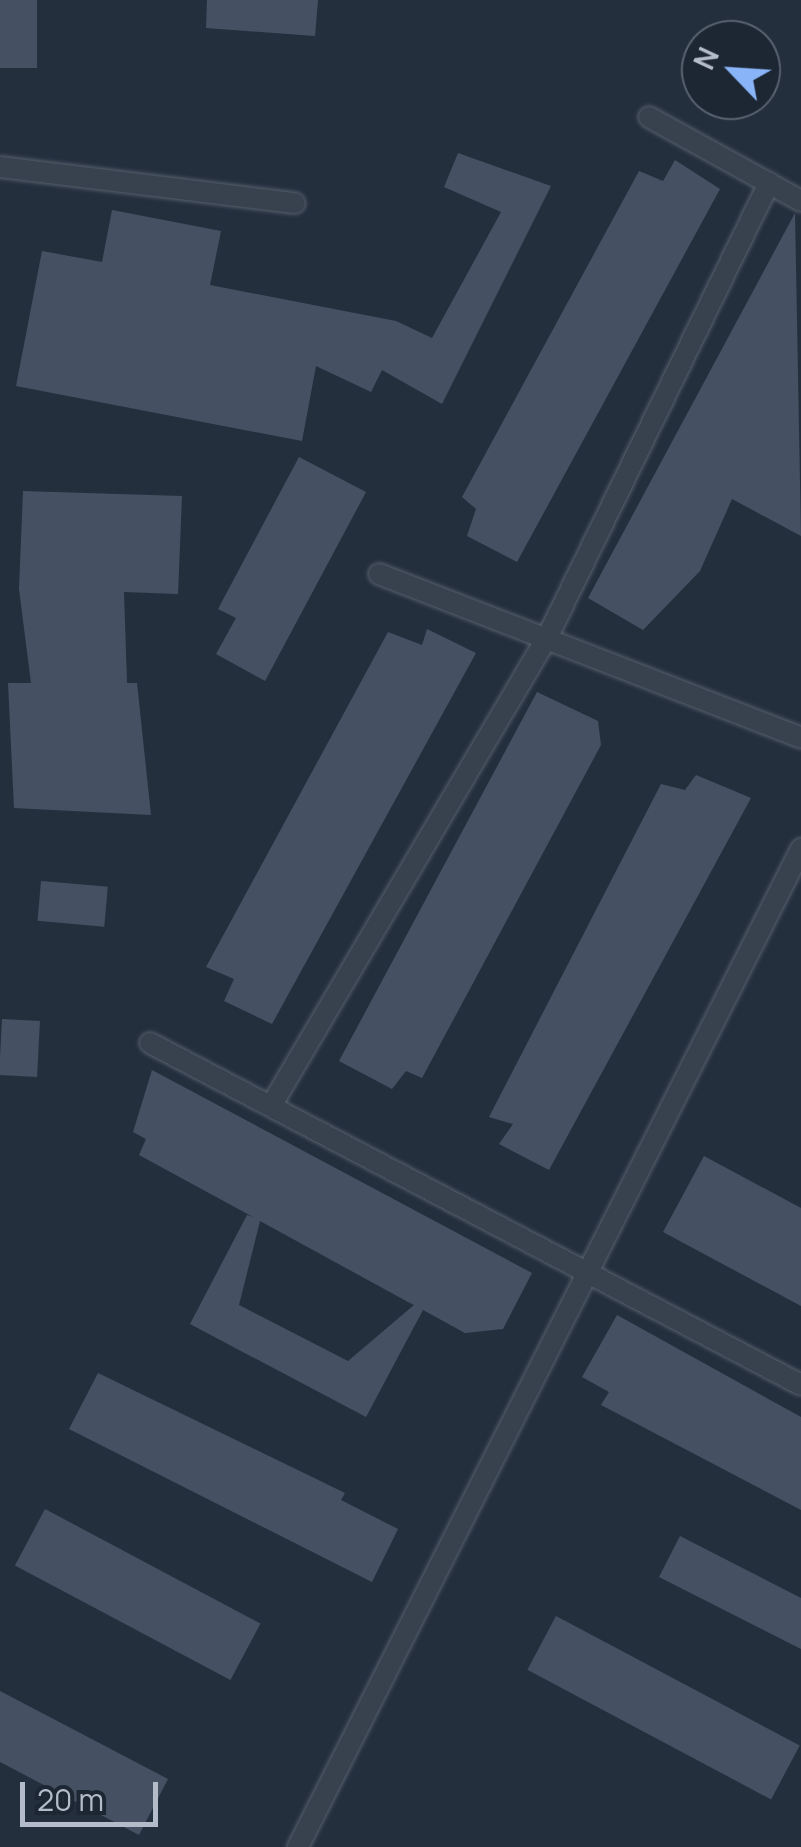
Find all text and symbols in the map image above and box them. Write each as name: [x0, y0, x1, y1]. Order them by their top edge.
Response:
north arrow: [681, 20, 781, 120]
text: N: [684, 41, 727, 75]
scale bar: [25, 1762, 162, 1824]
text: 20 m: [37, 1779, 104, 1820]

